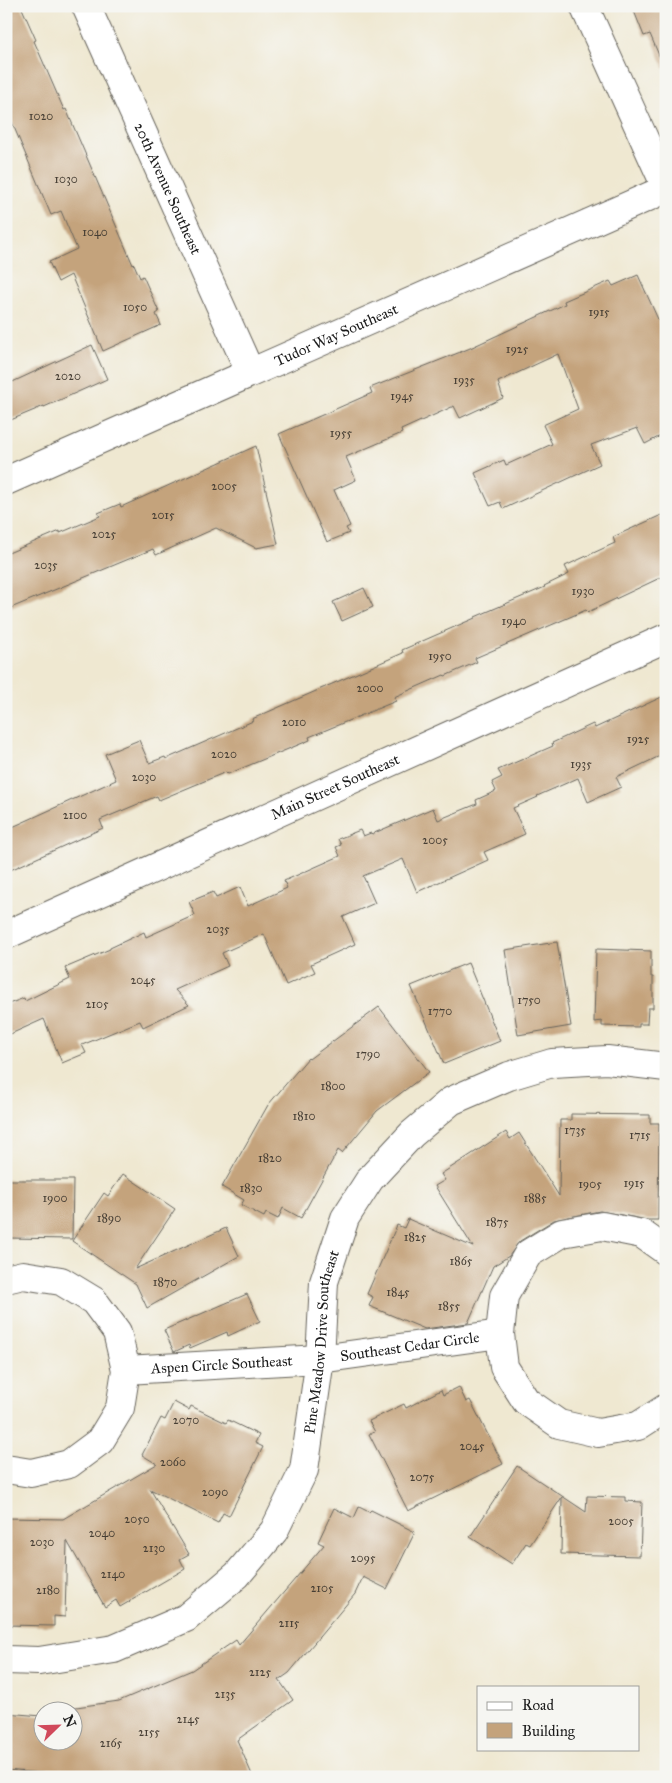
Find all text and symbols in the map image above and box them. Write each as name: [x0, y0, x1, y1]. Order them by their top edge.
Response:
house number: 1020: [29, 109, 53, 123]
street label: 20th Avenue Southeast: [130, 120, 205, 258]
house number: 1030: [54, 172, 78, 186]
house number: 1040: [82, 225, 108, 239]
street label: Tudor Way Southeast: [272, 299, 401, 370]
house number: 1050: [123, 300, 147, 314]
house number: 1915: [588, 305, 610, 319]
house number: 1925: [506, 342, 529, 356]
house number: 2020: [55, 369, 81, 383]
house number: 1935: [453, 373, 475, 387]
house number: 1945: [390, 389, 414, 403]
house number: 1955: [330, 426, 353, 440]
house number: 2005: [211, 479, 237, 493]
house number: 2015: [151, 508, 175, 522]
house number: 2025: [92, 527, 117, 541]
house number: 2035: [34, 558, 58, 572]
house number: 1930: [572, 584, 594, 598]
house number: 1940: [502, 614, 526, 628]
house number: 1950: [428, 649, 452, 663]
house number: 2000: [357, 681, 383, 695]
house number: 2010: [282, 715, 306, 729]
house number: 1925: [627, 732, 650, 746]
house number: 2020: [211, 747, 237, 761]
street label: Main Street Southeast: [268, 750, 403, 824]
house number: 1935: [570, 757, 592, 771]
house number: 2030: [132, 770, 156, 784]
house number: 2100: [63, 808, 87, 822]
house number: 2005: [422, 833, 448, 847]
house number: 2035: [206, 922, 230, 936]
house number: 2045: [130, 973, 156, 987]
house number: 1750: [517, 993, 541, 1007]
house number: 2105: [85, 997, 109, 1011]
house number: 1770: [428, 1004, 452, 1018]
house number: 1790: [356, 1047, 380, 1061]
house number: 1800: [320, 1079, 346, 1093]
house number: 1810: [293, 1109, 315, 1123]
house number: 1735: [564, 1123, 586, 1137]
house number: 1715: [629, 1128, 651, 1142]
house number: 1820: [258, 1151, 282, 1165]
house number: 1915: [623, 1176, 645, 1190]
house number: 1905: [578, 1177, 602, 1191]
house number: 1830: [240, 1181, 262, 1195]
house number: 1900: [42, 1191, 68, 1205]
house number: 1885: [523, 1191, 547, 1205]
house number: 1890: [97, 1211, 121, 1225]
house number: 1875: [485, 1215, 509, 1229]
house number: 1825: [404, 1230, 427, 1244]
street label: Pine Meadow Drive Southeast: [300, 1247, 343, 1435]
house number: 1865: [450, 1254, 473, 1268]
house number: 1870: [153, 1275, 177, 1289]
house number: 1845: [386, 1285, 410, 1299]
house number: 1855: [438, 1299, 461, 1313]
street label: Southeast Cedar Circle: [339, 1328, 481, 1365]
street label: Aspen Circle Southeast: [150, 1352, 294, 1378]
house number: 2070: [173, 1413, 199, 1427]
house number: 2045: [459, 1439, 485, 1453]
house number: 2060: [160, 1455, 186, 1469]
house number: 2075: [410, 1470, 435, 1484]
house number: 2090: [202, 1485, 228, 1499]
house number: 2050: [124, 1512, 150, 1526]
house number: 2005: [608, 1514, 634, 1528]
house number: 2040: [89, 1526, 115, 1540]
house number: 2030: [30, 1535, 54, 1549]
house number: 2130: [143, 1541, 165, 1555]
house number: 2095: [351, 1551, 376, 1565]
house number: 2140: [101, 1567, 125, 1581]
house number: 2105: [310, 1581, 334, 1595]
house number: 2180: [36, 1583, 60, 1597]
house number: 2115: [279, 1616, 300, 1630]
house number: 2125: [249, 1665, 271, 1679]
legend: [477, 1686, 640, 1750]
house number: 2135: [214, 1687, 236, 1701]
text: Road: [522, 1696, 554, 1714]
north arrow: [32, 1700, 82, 1750]
text: N: [59, 1712, 80, 1730]
house number: 2145: [177, 1712, 200, 1726]
text: Building: [522, 1722, 576, 1740]
house number: 2155: [138, 1725, 160, 1739]
house number: 2165: [100, 1736, 123, 1750]

